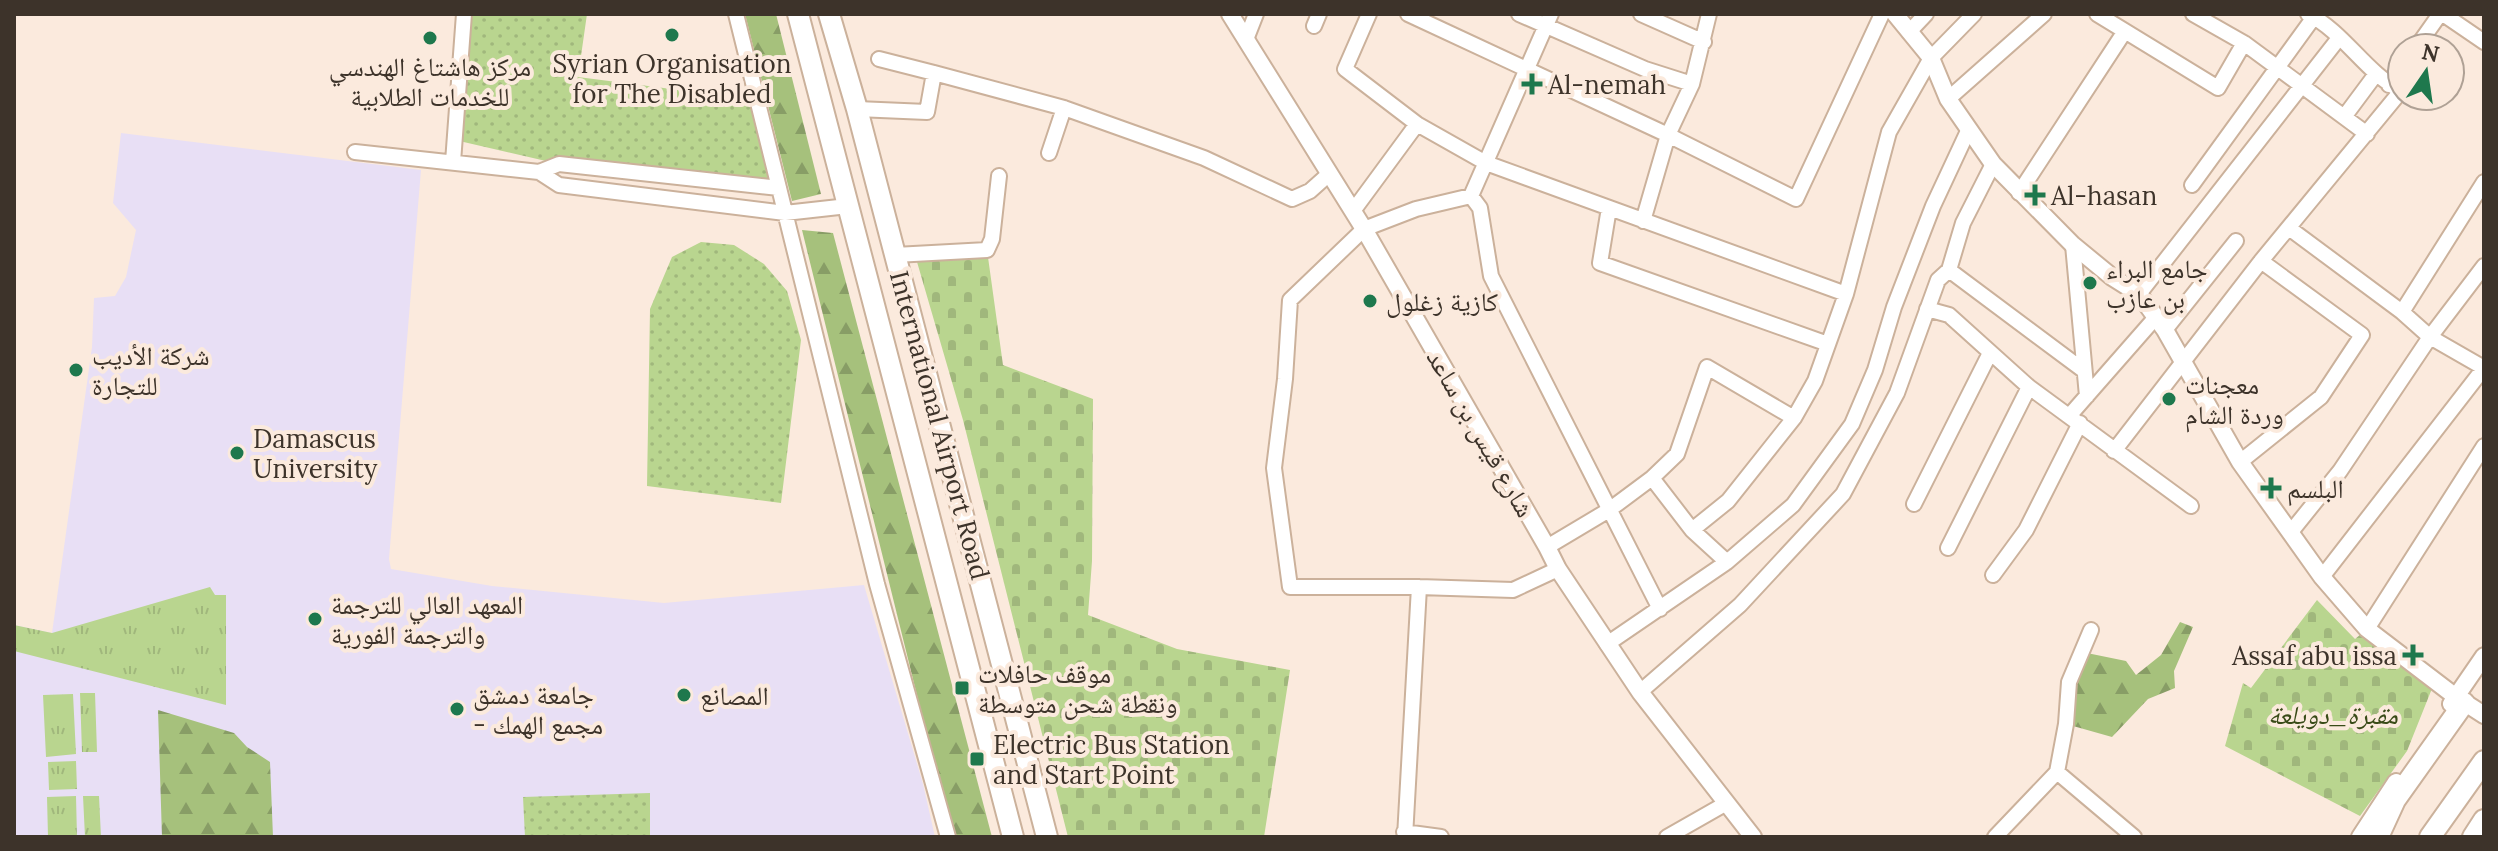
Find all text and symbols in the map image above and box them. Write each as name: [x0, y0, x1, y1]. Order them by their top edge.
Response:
marker: Syrian Organisation for The Disabled: [663, 26, 681, 44]
marker: مركز هاشتاغ الهندسي للخدمات الطلابية: [421, 29, 439, 47]
north arrow: [2386, 32, 2466, 112]
text: N: [2419, 37, 2442, 68]
place label: Syrian Organisation for The Disabled: [552, 47, 792, 110]
place label: مركز هاشتاغ الهندسي للخدمات الطلابية: [329, 50, 531, 113]
place label: Al-nemah: [1547, 68, 1666, 101]
marker: Al-nemah: [1523, 75, 1541, 93]
place label: Al-hasan: [2050, 179, 2157, 212]
marker: Al-hasan: [2026, 186, 2044, 204]
place label: جامع البراء بن عازب: [2106, 252, 2208, 315]
street label: International Airport Road: [883, 267, 997, 583]
marker: جامع البراء بن عازب: [2081, 274, 2099, 292]
place label: كازية زغلول: [1386, 285, 1498, 318]
marker: كازية زغلول: [1361, 292, 1379, 310]
place label: شركة الأديب للتجارة: [92, 339, 210, 402]
street label: شارع قيس بن ساعد: [1420, 343, 1542, 523]
marker: شركة الأديب للتجارة: [67, 361, 85, 379]
place label: معجنات وردة الشام: [2185, 368, 2284, 433]
marker: معجنات وردة الشام: [2160, 390, 2178, 408]
place label: Damascus University: [253, 422, 378, 485]
marker: Damascus University: [228, 444, 246, 462]
place label: البلسم: [2287, 472, 2344, 506]
marker: البلسم: [2262, 479, 2280, 497]
place label: المعهد العالي للترجمة والترجمة الفورية: [331, 588, 523, 651]
marker: المعهد العالي للترجمة والترجمة الفورية: [306, 610, 324, 628]
place label: Assaf abu issa: [2231, 639, 2397, 672]
marker: Assaf abu issa: [2404, 646, 2422, 664]
place label: موقف حافلات ونقطة شحن متوسطة: [978, 657, 1177, 720]
place label: جامعة دمشق - مجمع الهمك: [473, 678, 603, 742]
place label: المصانع: [700, 679, 769, 713]
marker: موقف حافلات ونقطة شحن متوسطة: [953, 679, 971, 697]
marker: المصانع: [675, 686, 693, 704]
park label: مقبرة_دويلعة: [2268, 698, 2398, 731]
marker: جامعة دمشق - مجمع الهمك: [448, 700, 466, 718]
place label: Electric Bus Station and Start Point: [993, 728, 1230, 791]
marker: Electric Bus Station and Start Point: [968, 750, 986, 768]

